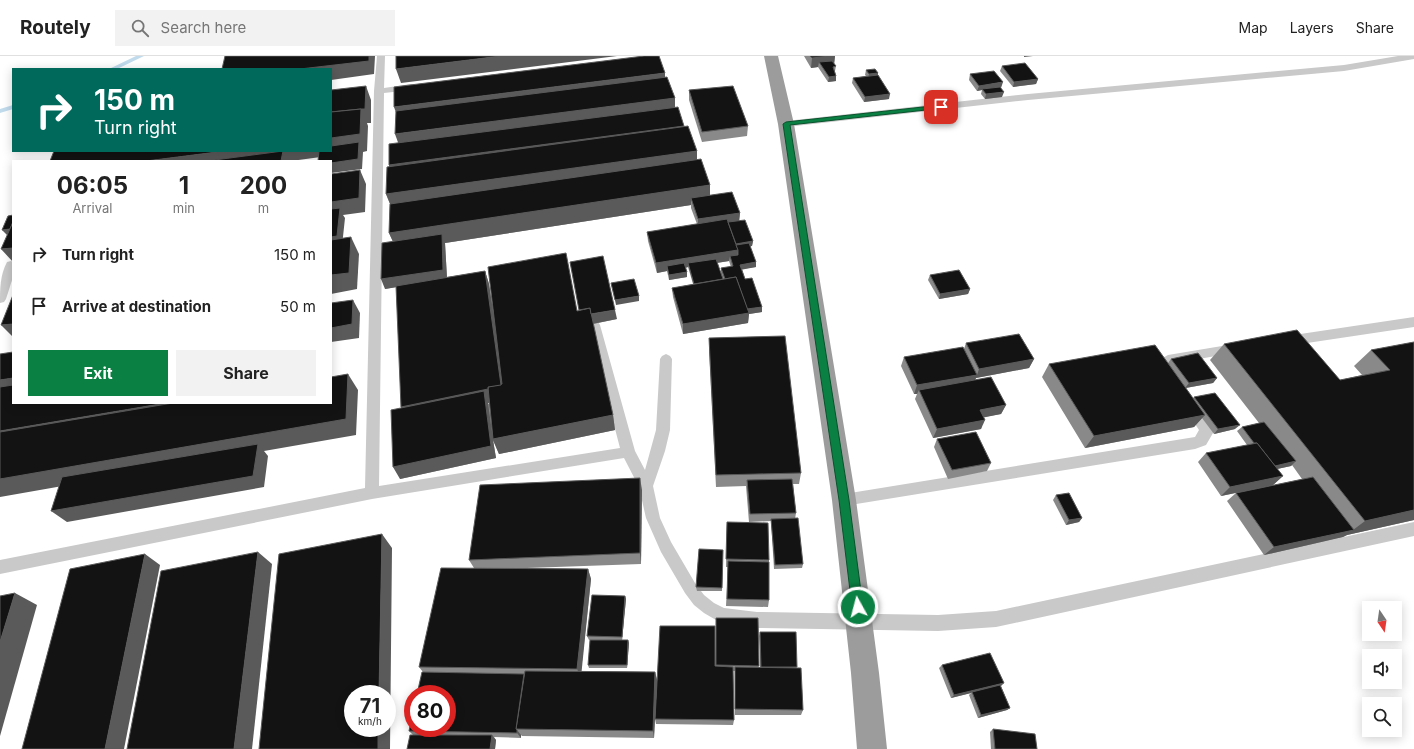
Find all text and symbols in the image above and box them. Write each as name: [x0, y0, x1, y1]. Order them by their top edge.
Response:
search box: [115, 10, 395, 46]
text: Routely: [20, 16, 91, 39]
icon: search: [129, 17, 151, 39]
text: Search here: [161, 18, 246, 37]
text: Map: [1239, 19, 1268, 36]
text: Layers: [1290, 19, 1334, 36]
text: Share: [1356, 19, 1394, 36]
text: 150 m: [94, 83, 175, 117]
icon: right: [28, 84, 80, 136]
pin: [924, 90, 958, 124]
icon: arrive: [930, 96, 952, 118]
text: Turn right: [94, 117, 177, 138]
text: 06:05: [57, 171, 128, 200]
text: 1: [179, 171, 189, 200]
text: 200: [240, 171, 287, 200]
text: Arrival: [72, 200, 112, 216]
text: min: [173, 200, 195, 216]
text: m: [258, 200, 269, 216]
icon: right: [28, 243, 50, 265]
text: Turn right: [62, 245, 134, 264]
text: 150 m: [274, 245, 316, 264]
icon: arrive: [28, 295, 50, 317]
text: Arrive at destination: [62, 297, 211, 316]
text: 50 m: [280, 297, 316, 316]
button: Exit: [28, 350, 168, 396]
button: Share: [176, 350, 316, 396]
position arrow: [837, 586, 879, 628]
north arrow: [1362, 601, 1402, 641]
map controls: [1362, 601, 1402, 737]
button: sound: [1362, 649, 1402, 689]
speed limit sign: 80: [404, 685, 456, 737]
text: 71: [360, 694, 380, 718]
button: search: [1362, 697, 1402, 737]
text: km/h: [358, 715, 382, 727]

